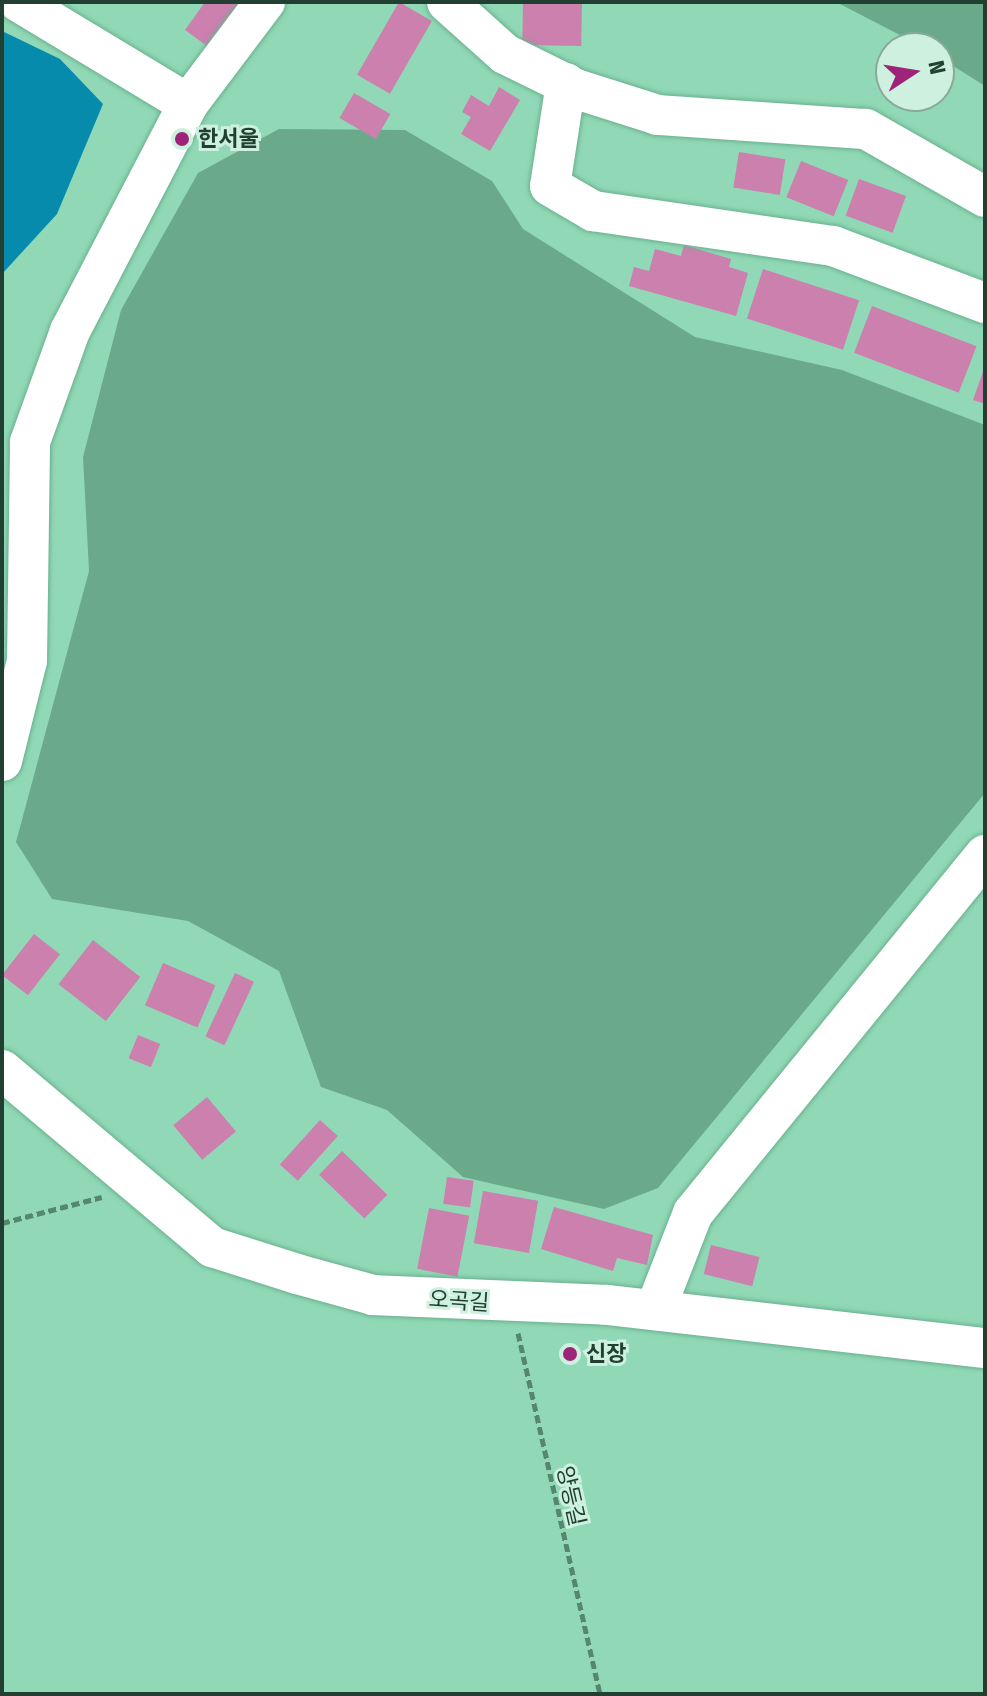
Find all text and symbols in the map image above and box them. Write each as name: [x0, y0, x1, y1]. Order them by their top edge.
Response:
north arrow: [875, 32, 955, 112]
text: N: [922, 58, 952, 77]
place label: 한서울: [198, 126, 259, 152]
marker: 한서울: [173, 130, 191, 148]
street label: 오곡길: [428, 1286, 490, 1316]
place label: 신장: [586, 1341, 626, 1367]
marker: 신장: [561, 1345, 579, 1363]
street label: 양등길: [551, 1463, 591, 1529]

